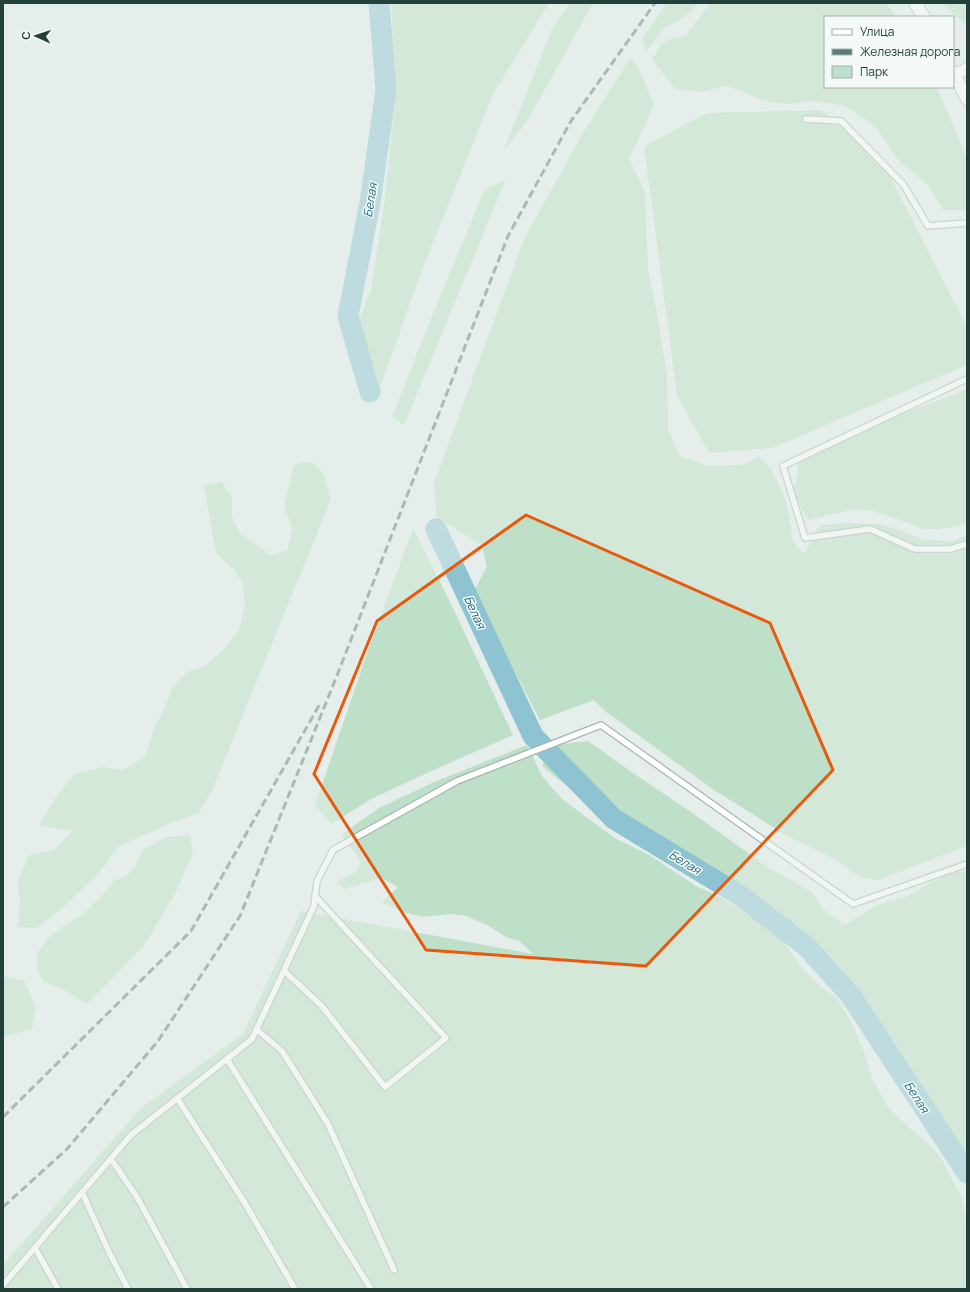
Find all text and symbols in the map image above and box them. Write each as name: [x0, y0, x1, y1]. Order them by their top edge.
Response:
north arrow: [16, 16, 56, 56]
legend: [824, 16, 954, 88]
text: Улица: [860, 23, 894, 40]
text: С: [18, 31, 33, 40]
text: Железная дорога: [860, 43, 960, 60]
text: Парк: [860, 63, 889, 80]
water label: Белая: [359, 180, 381, 218]
water label: Белая: [460, 593, 491, 632]
water label: Белая: [666, 846, 705, 879]
water label: Белая: [900, 1078, 934, 1117]

